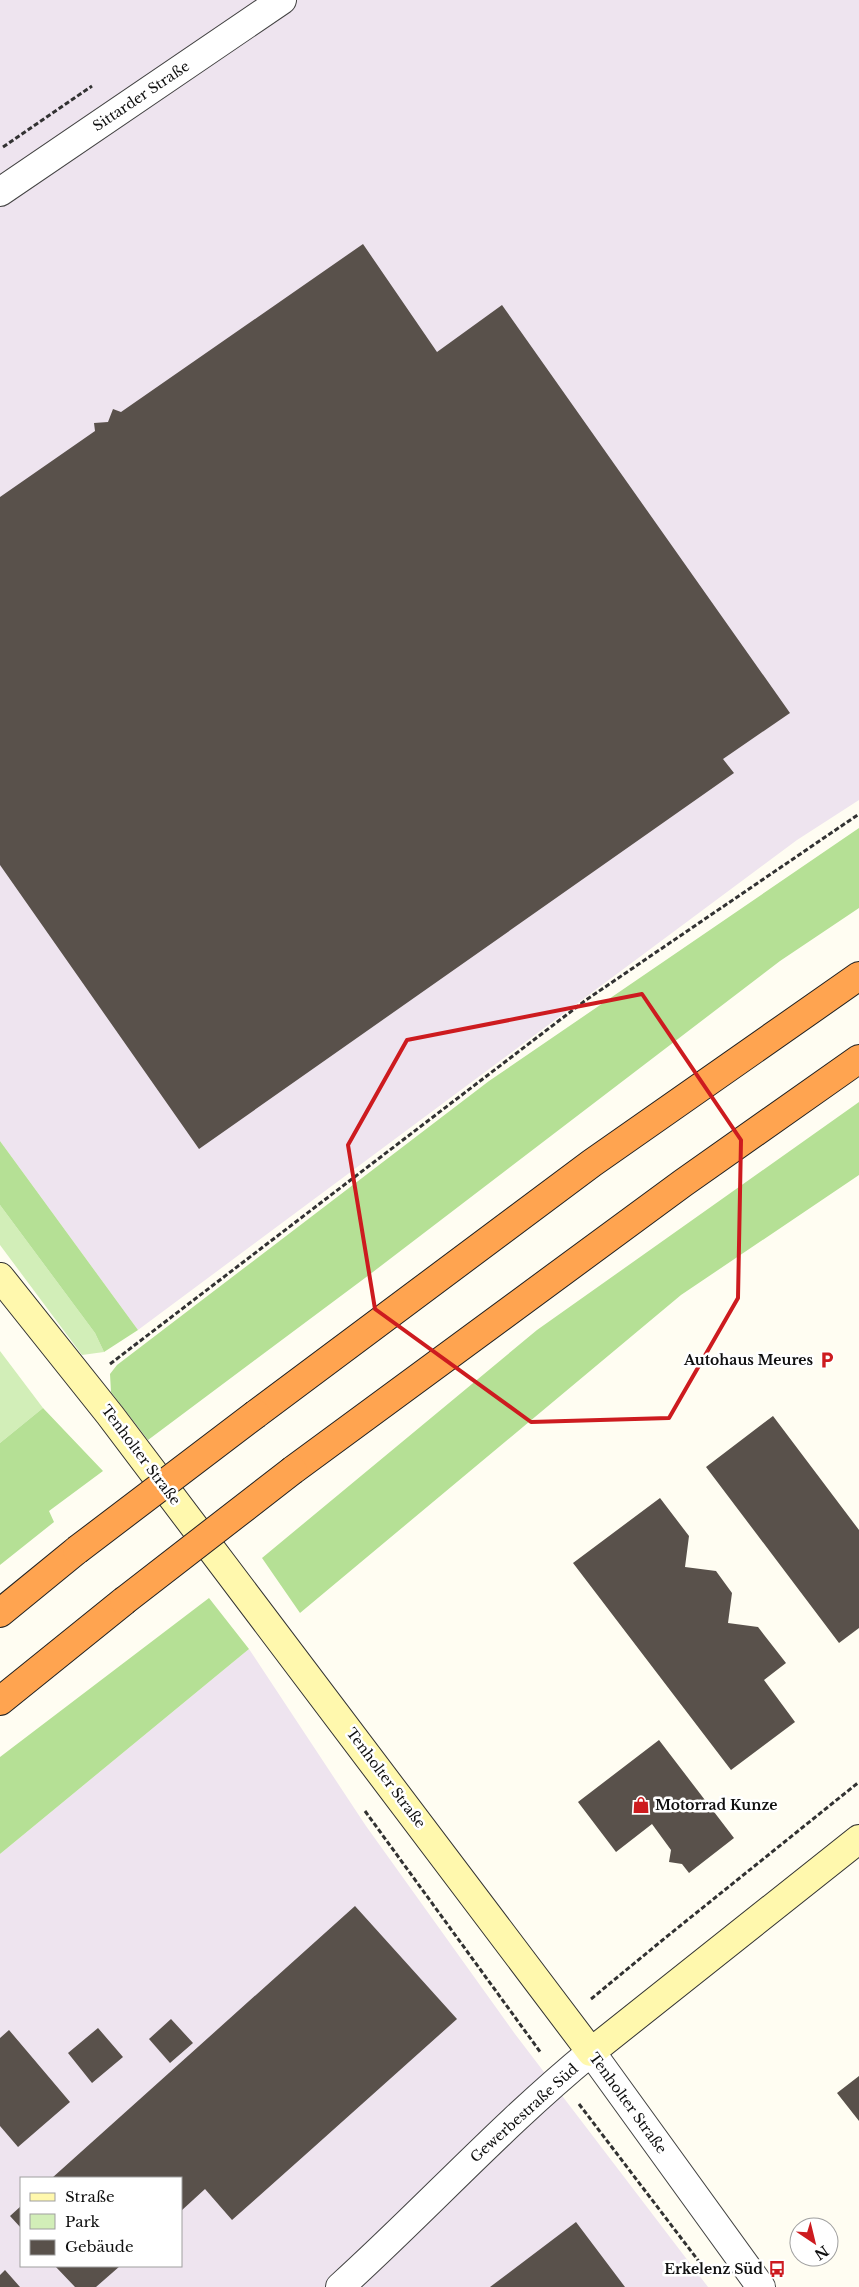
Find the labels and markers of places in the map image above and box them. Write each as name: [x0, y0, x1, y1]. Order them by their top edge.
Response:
parking icon: Autohaus Meures: [817, 1350, 837, 1370]
place label: Autohaus Meures: [683, 1351, 813, 1369]
shop icon: Motorrad Kunze: [631, 1795, 651, 1815]
place label: Motorrad Kunze: [655, 1796, 778, 1814]
bus stop icon: Erkelenz Süd: [767, 2259, 787, 2279]
place label: Erkelenz Süd: [664, 2260, 763, 2278]

